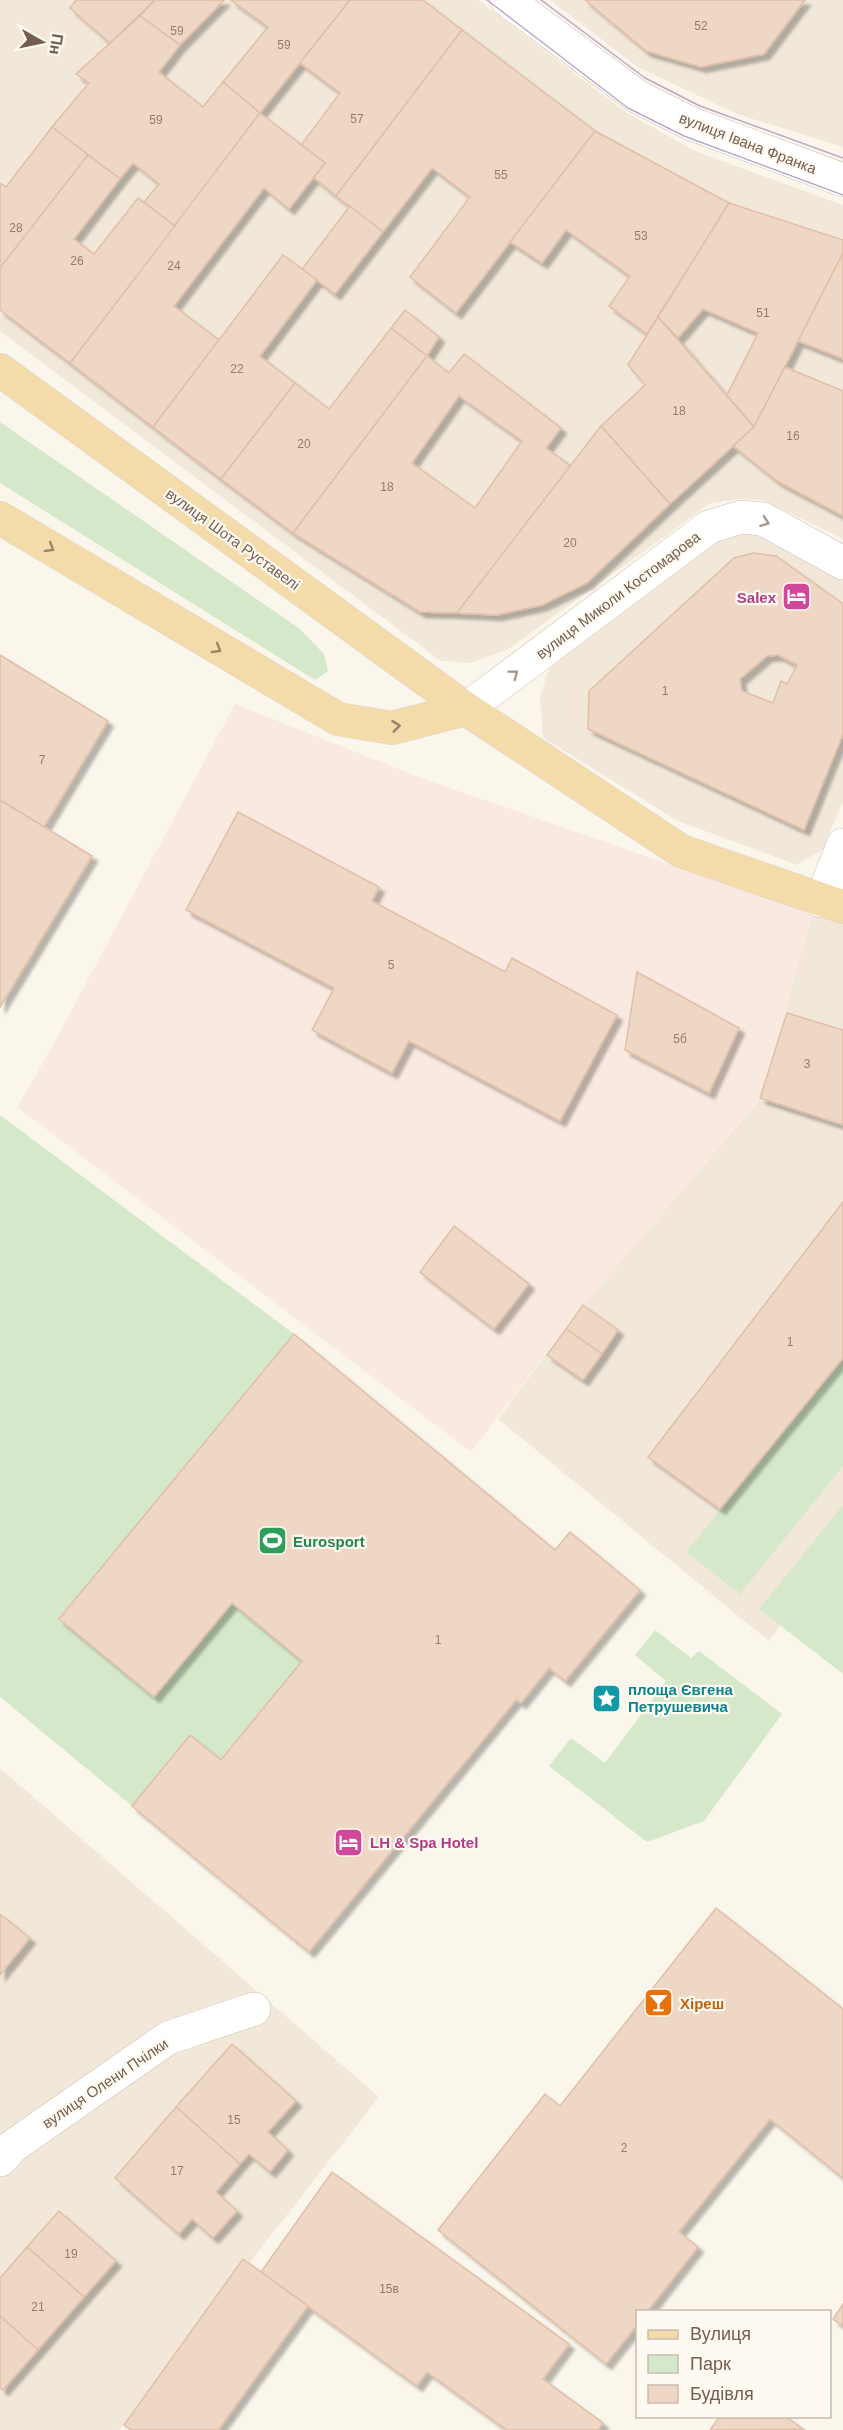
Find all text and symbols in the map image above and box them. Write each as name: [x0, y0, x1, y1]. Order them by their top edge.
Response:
north arrow: [12, 12, 72, 72]
house number: 52: [694, 19, 708, 33]
house number: 59: [170, 24, 184, 38]
text: Пн: [46, 32, 66, 56]
house number: 59: [277, 38, 291, 52]
street label: вулиця Івана Франка: [677, 109, 820, 177]
house number: 57: [350, 112, 364, 126]
house number: 59: [149, 113, 163, 127]
house number: 55: [494, 168, 508, 182]
house number: 28: [9, 221, 23, 235]
house number: 53: [634, 229, 648, 243]
house number: 26: [70, 254, 84, 268]
house number: 24: [167, 259, 181, 273]
house number: 51: [756, 306, 770, 320]
house number: 22: [230, 362, 244, 376]
house number: 18: [672, 404, 686, 418]
house number: 16: [786, 429, 800, 443]
house number: 20: [297, 437, 311, 451]
house number: 18: [380, 480, 394, 494]
street label: вулиця Шота Руставелі: [163, 485, 303, 593]
one-way arrow: [759, 514, 769, 527]
street label: вулиця Миколи Костомарова: [533, 527, 704, 662]
house number: 20: [563, 536, 577, 550]
one-way arrow: [44, 541, 54, 553]
hotel icon: Salex: [781, 581, 813, 613]
place label: Salex: [737, 589, 777, 606]
one-way arrow: [211, 641, 221, 653]
one-way arrow: [507, 670, 518, 681]
house number: 1: [662, 684, 669, 698]
one-way arrow: [391, 720, 400, 732]
house number: 7: [39, 753, 46, 767]
house number: 5: [388, 958, 395, 972]
house number: 5б: [673, 1032, 687, 1046]
house number: 3: [804, 1057, 811, 1071]
house number: 1: [787, 1335, 794, 1349]
sports icon: Eurosport: [256, 1525, 288, 1557]
place label: Eurosport: [293, 1533, 365, 1550]
house number: 1: [435, 1633, 442, 1647]
place label: площа Євгена Петрушевича: [628, 1681, 733, 1715]
place icon: площа Євгена Петрушевича: [591, 1682, 623, 1714]
hotel icon: LH & Spa Hotel: [333, 1826, 365, 1858]
place label: LH & Spa Hotel: [370, 1834, 478, 1851]
bar icon: Хіреш: [643, 1987, 675, 2019]
place label: Хіреш: [680, 1995, 724, 2012]
street label: вулиця Олени Пчілки: [39, 2035, 171, 2131]
house number: 15: [227, 2113, 241, 2127]
house number: 2: [621, 2141, 628, 2155]
house number: 17: [170, 2164, 184, 2178]
house number: 19: [64, 2247, 78, 2261]
house number: 15в: [379, 2282, 399, 2296]
house number: 21: [31, 2300, 45, 2314]
legend: [636, 2310, 831, 2418]
text: Вулиця: [690, 2324, 751, 2344]
text: Парк: [690, 2354, 731, 2374]
text: Будівля: [690, 2384, 754, 2404]

